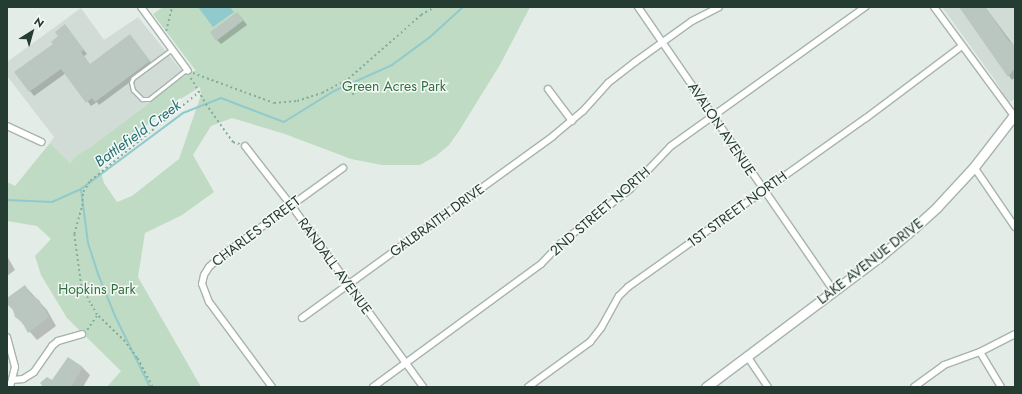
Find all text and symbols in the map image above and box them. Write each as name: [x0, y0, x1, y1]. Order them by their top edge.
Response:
north arrow: [12, 12, 52, 52]
text: N: [31, 13, 48, 31]
park label: Green Acres Park: [342, 78, 446, 94]
street label: AVALON AVENUE: [685, 79, 759, 179]
water label: Battlefield Creek: [91, 97, 185, 171]
street label: 2ND STREET NORTH: [547, 163, 653, 259]
street label: 1ST STREET NORTH: [684, 167, 790, 251]
street label: GALBRAITH DRIVE: [386, 180, 488, 260]
street label: CHARLES STREET: [208, 192, 304, 270]
street label: RANDALL AVENUE: [294, 214, 376, 318]
street label: LAKE AVENUE DRIVE: [814, 214, 926, 308]
park label: Hopkins Park: [58, 281, 136, 297]

